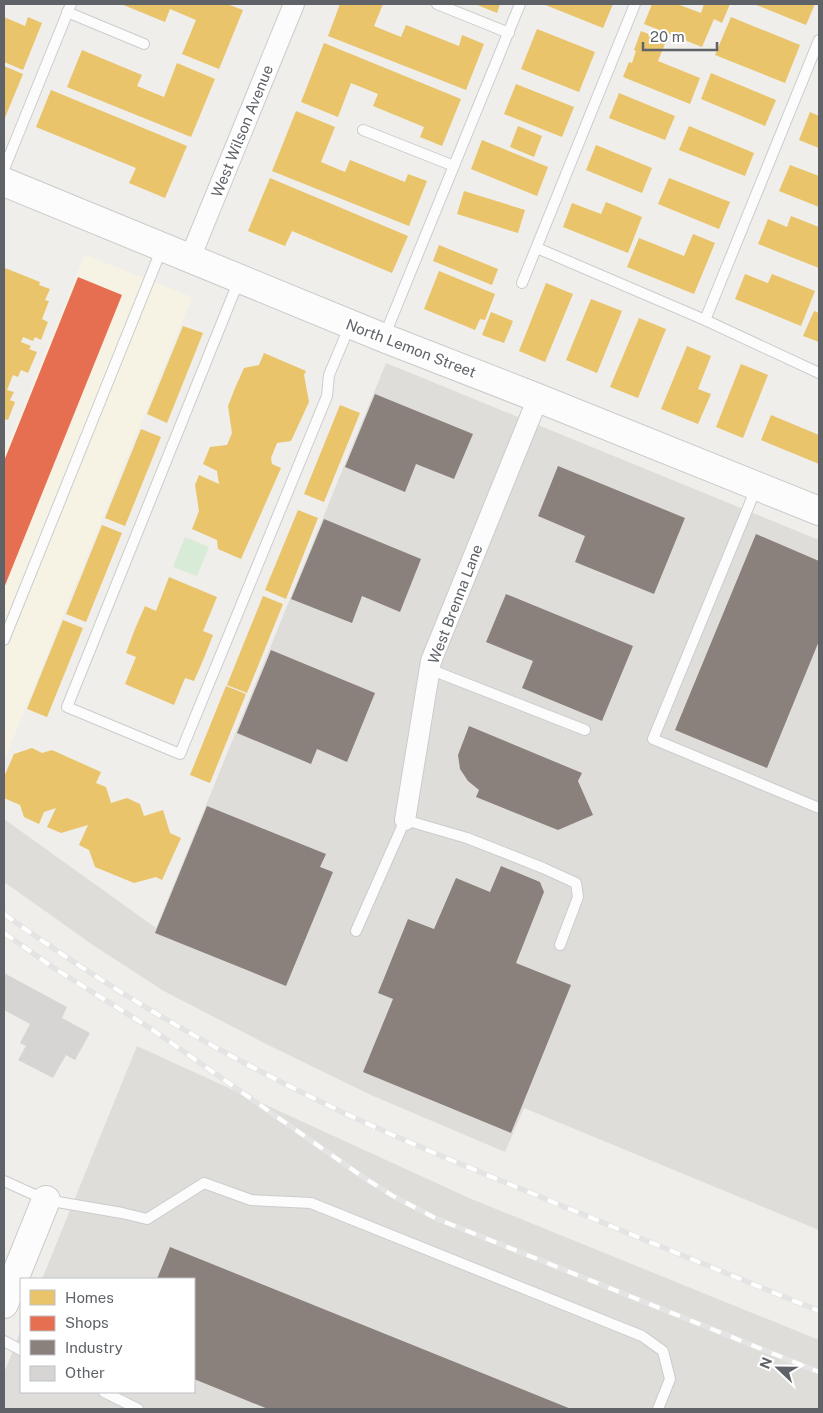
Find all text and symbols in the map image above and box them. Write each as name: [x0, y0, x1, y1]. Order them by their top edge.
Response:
scale bar: [643, 20, 717, 52]
text: 20 m: [650, 28, 685, 45]
street label: West Wilson Avenue: [208, 62, 276, 200]
street label: North Lemon Street: [344, 315, 479, 381]
street label: West Brenna Lane: [424, 542, 486, 666]
legend: [20, 1278, 195, 1393]
text: Homes: [65, 1289, 114, 1306]
text: Shops: [65, 1314, 109, 1331]
text: Industry: [65, 1339, 123, 1356]
north arrow: [753, 1343, 803, 1393]
text: N: [756, 1355, 775, 1371]
text: Other: [65, 1364, 105, 1381]

